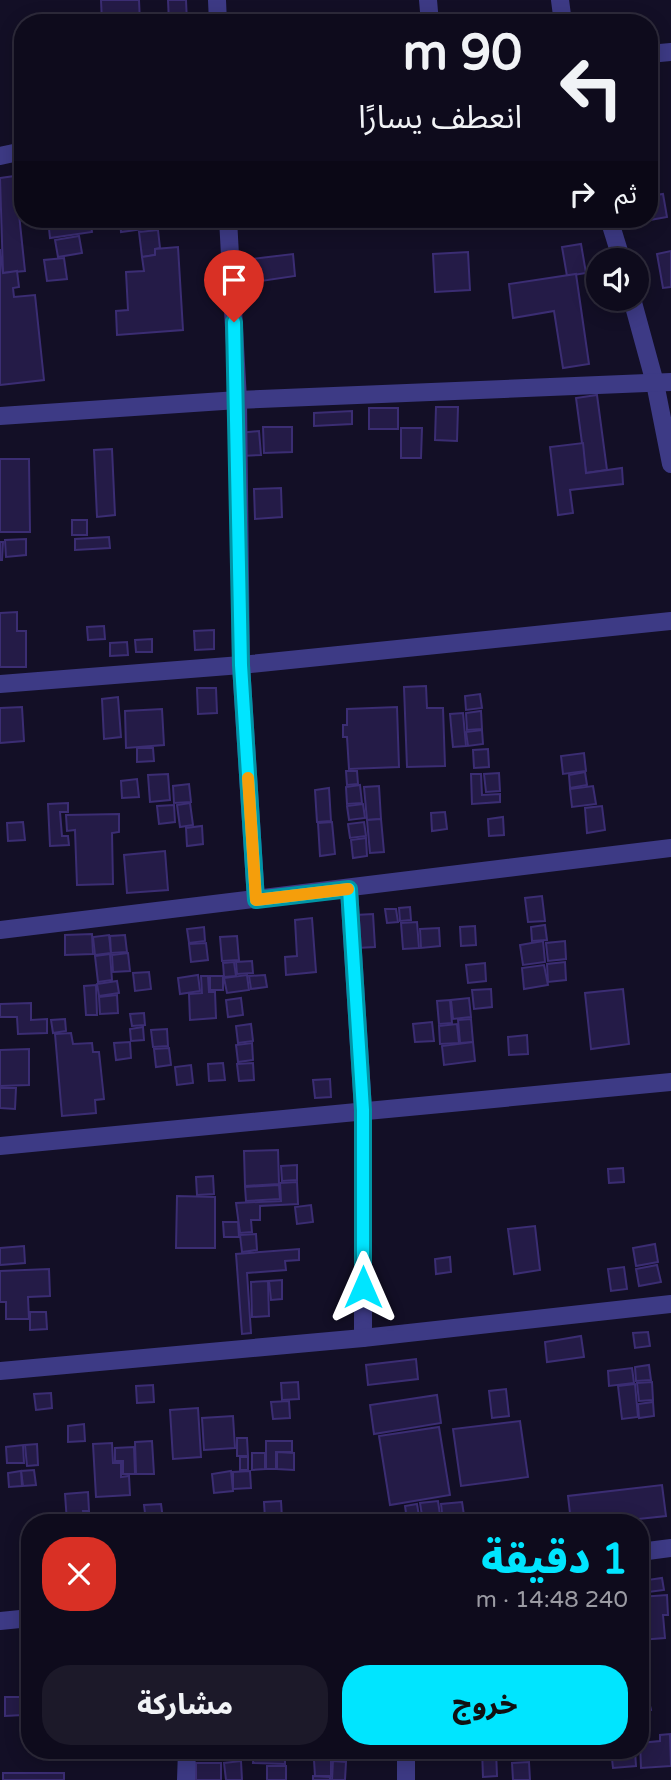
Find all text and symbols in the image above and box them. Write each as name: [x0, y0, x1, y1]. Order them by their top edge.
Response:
text: 90 m: [403, 24, 522, 83]
icon: left: [546, 42, 637, 133]
text: انعطف يسارًا: [358, 99, 522, 137]
icon: right: [563, 175, 601, 213]
text: ثم: [615, 179, 637, 210]
map controls: [586, 248, 649, 311]
button: sound: [586, 248, 649, 311]
pin: [204, 250, 264, 322]
icon: arrive: [215, 261, 253, 299]
position arrow: [326, 1250, 400, 1324]
text: 1 دقيقة: [481, 1534, 628, 1585]
button: close: [42, 1537, 116, 1611]
text: 240 m · 14:48: [476, 1586, 628, 1614]
button: مشاركة: [42, 1665, 328, 1745]
button: خروج: [342, 1665, 628, 1745]

